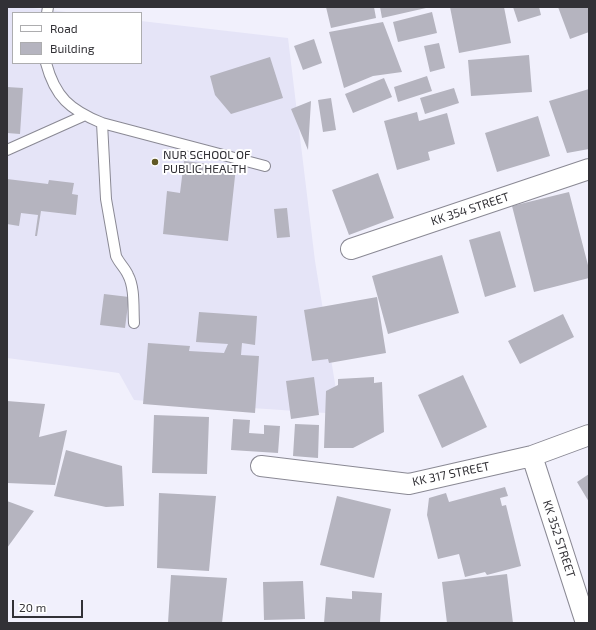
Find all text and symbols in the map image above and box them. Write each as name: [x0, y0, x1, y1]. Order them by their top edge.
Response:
legend: [12, 12, 142, 64]
text: Road: [50, 21, 78, 35]
text: Building: [50, 41, 94, 55]
place label: NUR SCHOOL OF PUBLIC HEALTH: [163, 148, 250, 176]
marker: NUR SCHOOL OF PUBLIC HEALTH: [150, 157, 160, 167]
street label: KK 354 STREET: [429, 190, 511, 228]
street label: KK 317 STREET: [411, 459, 491, 489]
street label: KK 352 STREET: [540, 498, 578, 580]
scale bar: [14, 592, 85, 618]
text: 20 m: [19, 600, 46, 614]

